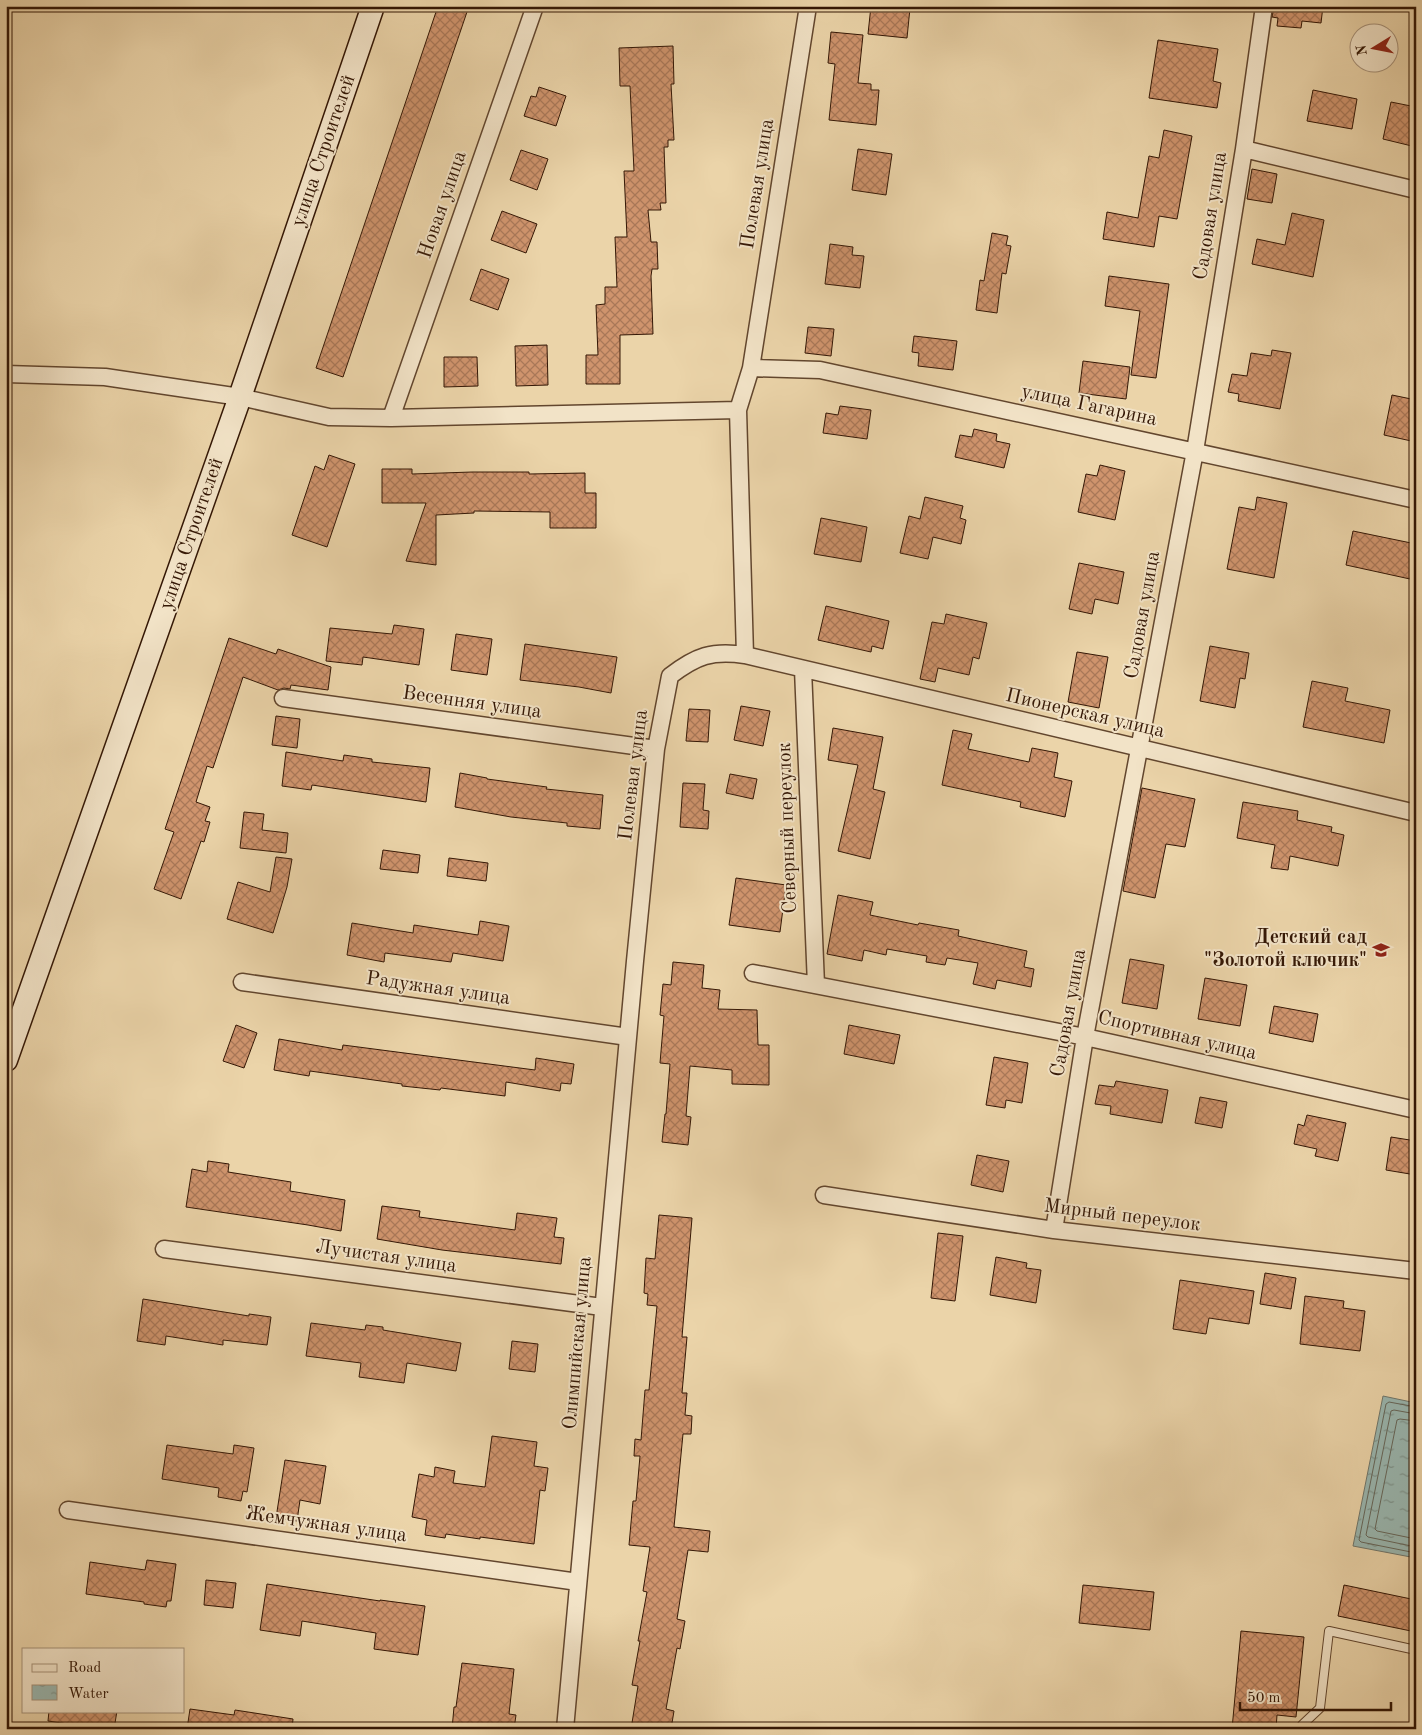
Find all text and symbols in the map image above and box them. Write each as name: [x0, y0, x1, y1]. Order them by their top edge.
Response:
north arrow: [1350, 22, 1400, 72]
text: N: [1354, 43, 1370, 57]
street label: улица Строителей: [289, 72, 359, 230]
street label: Полевая улица: [738, 117, 778, 251]
street label: Новая улица: [415, 149, 471, 261]
street label: Садовая улица: [1191, 150, 1231, 282]
street label: улица Гагарина: [1019, 382, 1159, 430]
street label: улица Строителей: [157, 455, 227, 613]
street label: Садовая улица: [1122, 549, 1164, 681]
street label: Весенняя улица: [401, 683, 543, 723]
street label: Пионерская улица: [1003, 686, 1167, 742]
street label: Полевая улица: [616, 708, 652, 842]
street label: Северный переулок: [775, 742, 801, 914]
place label: Детский сад "Золотой ключик": [1204, 928, 1367, 971]
school or university icon: Детский сад "Золотой ключик": [1371, 940, 1391, 960]
street label: Садовая улица: [1048, 947, 1090, 1079]
street label: Радужная улица: [365, 969, 512, 1009]
street label: Спортивная улица: [1096, 1008, 1258, 1064]
street label: Мирный переулок: [1043, 1196, 1201, 1236]
street label: Лучистая улица: [314, 1237, 458, 1277]
street label: Олимпийская улица: [560, 1255, 596, 1431]
street label: Жемчужная улица: [244, 1504, 408, 1546]
legend: [22, 1648, 185, 1712]
text: Road: [68, 1661, 102, 1676]
scale bar: [1240, 1680, 1391, 1712]
text: Water: [68, 1687, 109, 1702]
text: 50 m: [1247, 1691, 1281, 1706]

